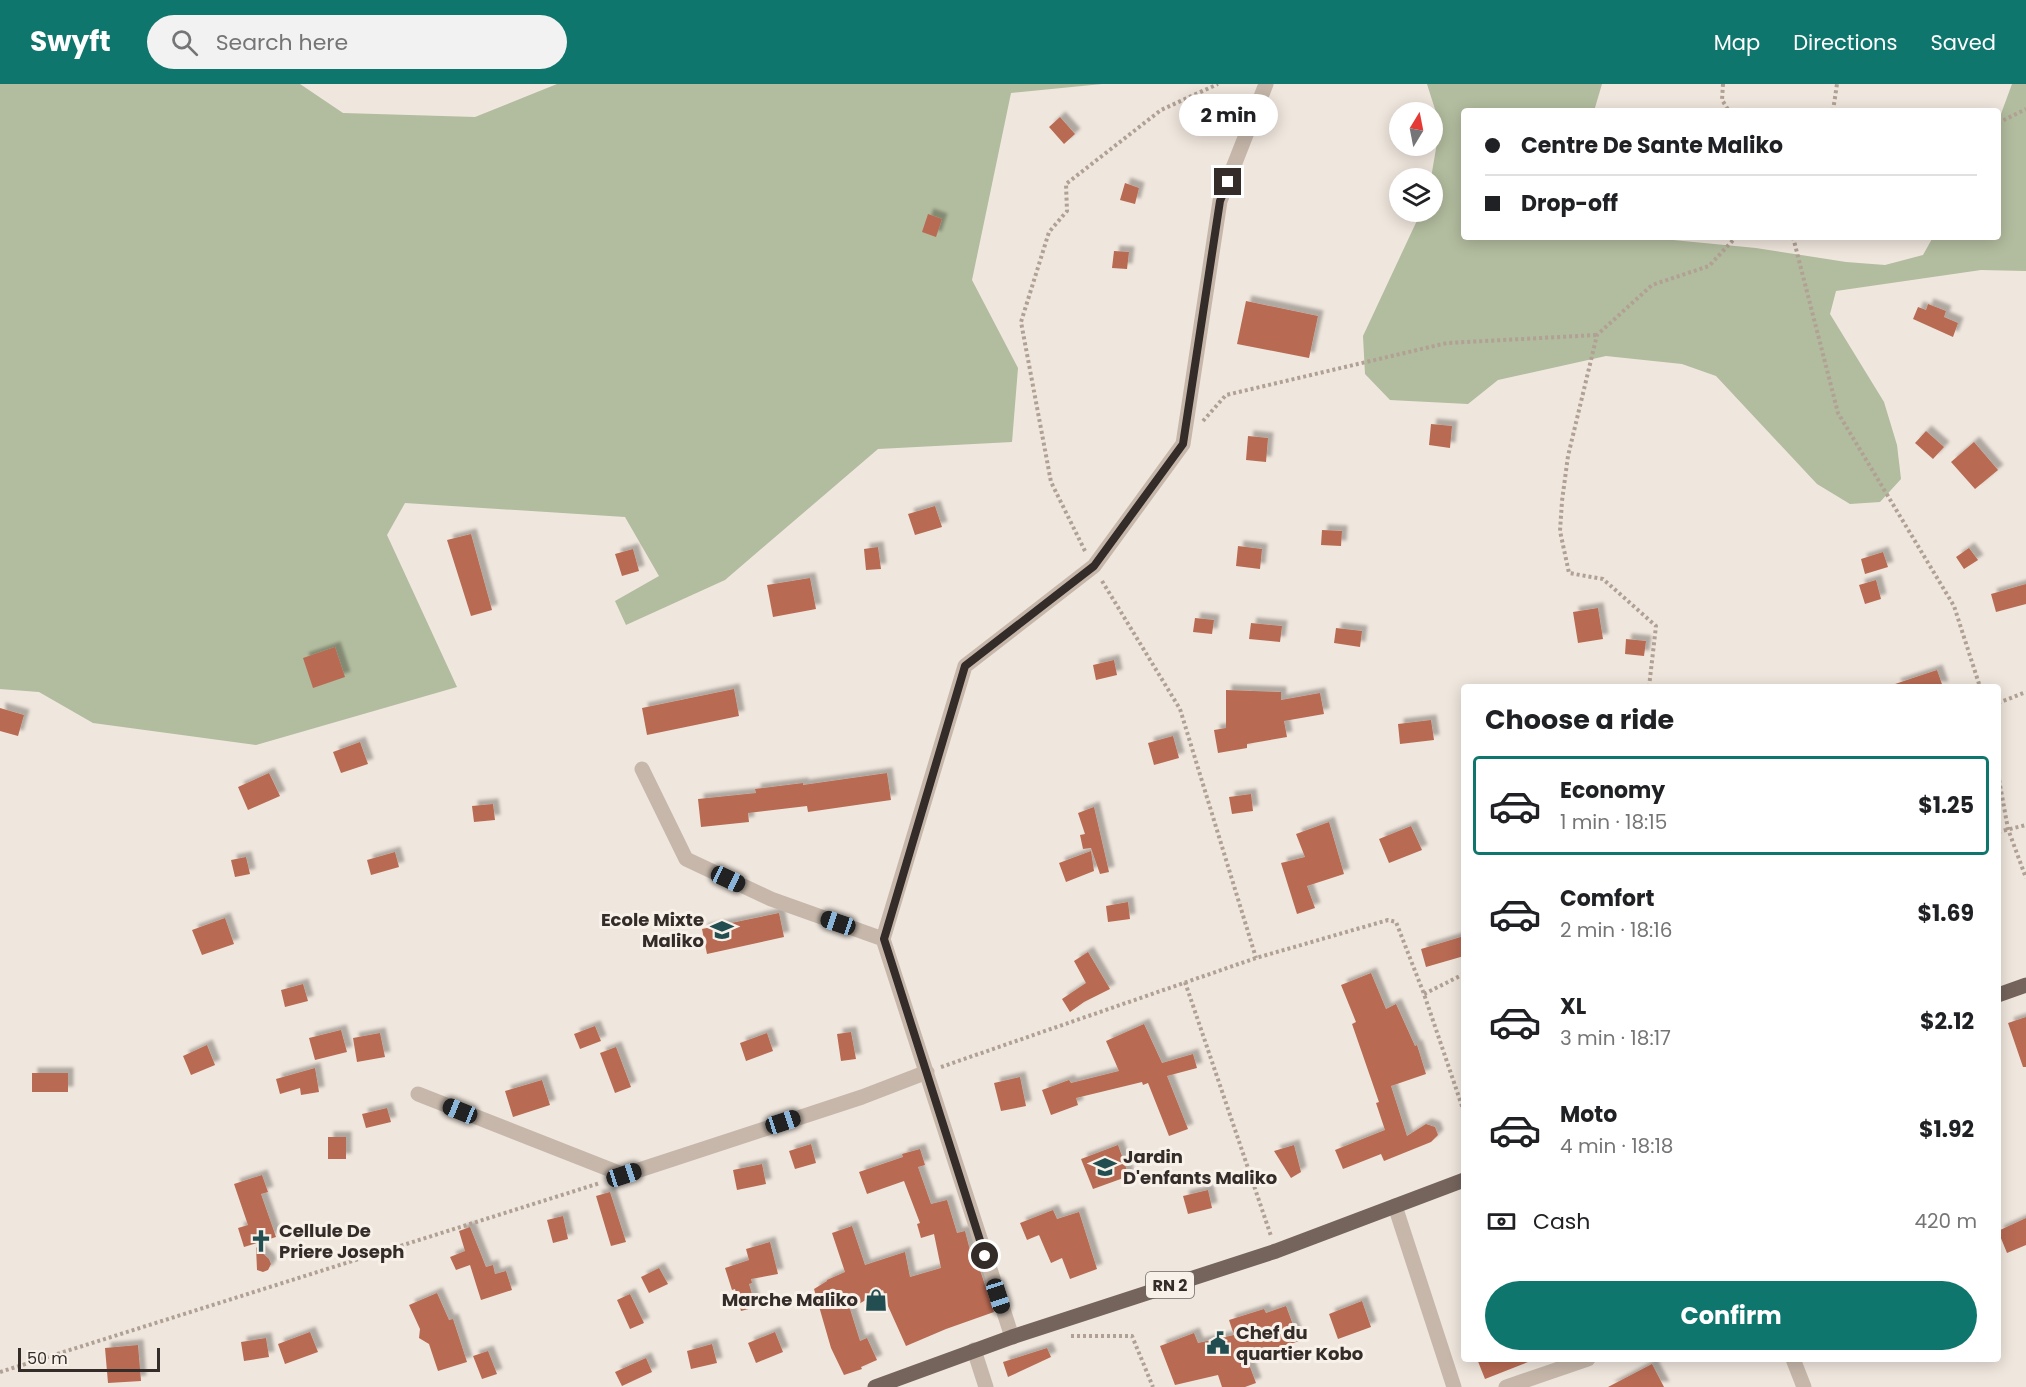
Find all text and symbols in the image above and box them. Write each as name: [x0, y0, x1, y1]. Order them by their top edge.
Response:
search box: [147, 15, 567, 69]
text: Swyft: [30, 22, 111, 61]
icon: search: [168, 26, 201, 59]
text: Search here: [216, 27, 348, 58]
text: Map: [1714, 28, 1760, 57]
text: Directions: [1793, 28, 1897, 57]
text: Saved: [1930, 28, 1996, 57]
callout: 2 min: [1178, 95, 1278, 137]
text: 2 min: [1200, 101, 1257, 129]
north arrow: [1389, 102, 1443, 156]
map controls: [1389, 102, 1443, 222]
text: Centre De Sante Maliko: [1521, 130, 1783, 161]
route end: [1214, 168, 1241, 195]
button: layers: [1389, 168, 1443, 222]
text: Drop-off: [1521, 188, 1618, 219]
text: Choose a ride: [1485, 701, 1674, 738]
text: Economy: [1560, 775, 1665, 806]
icon: car: [1488, 779, 1542, 833]
text: $1.25: [1918, 790, 1974, 821]
text: 1 min · 18:15: [1560, 808, 1667, 836]
car: [708, 863, 748, 895]
text: Comfort: [1560, 883, 1654, 914]
icon: car: [1488, 887, 1542, 941]
text: $1.69: [1918, 898, 1974, 929]
place label: Ecole Mixte Maliko: [601, 907, 704, 953]
car: [818, 909, 858, 937]
text: 2 min · 18:16: [1560, 916, 1672, 944]
school or university icon: Ecole Mixte Maliko: [709, 917, 735, 943]
text: XL: [1560, 991, 1586, 1022]
icon: car: [1488, 995, 1542, 1049]
text: $2.12: [1920, 1006, 1974, 1037]
text: 3 min · 18:17: [1560, 1024, 1671, 1052]
car: [440, 1096, 480, 1126]
text: Moto: [1560, 1099, 1617, 1130]
icon: car: [1488, 1103, 1542, 1157]
car: [763, 1108, 803, 1136]
text: $1.92: [1919, 1114, 1974, 1145]
text: 4 min · 18:18: [1560, 1132, 1673, 1160]
place label: Jardin D'enfants Maliko: [1123, 1144, 1277, 1190]
school or university icon: Jardin D'enfants Maliko: [1092, 1154, 1118, 1180]
car: [604, 1161, 644, 1189]
icon: cash: [1485, 1205, 1518, 1238]
text: Cash: [1533, 1206, 1590, 1237]
text: 420 m: [1914, 1207, 1977, 1235]
place label: Cellule De Priere Joseph: [279, 1218, 404, 1264]
church icon: Cellule De Priere Joseph: [248, 1228, 274, 1254]
route start: [971, 1242, 998, 1269]
road number: RN 2: [1146, 1272, 1194, 1298]
car: [984, 1276, 1012, 1316]
button: Confirm: [1485, 1281, 1977, 1350]
place label: Marche Maliko: [722, 1287, 858, 1312]
shop icon: Marche Maliko: [863, 1287, 889, 1313]
place label: Chef du quartier Kobo: [1236, 1320, 1363, 1366]
public building icon: Chef du quartier Kobo: [1205, 1330, 1231, 1356]
scale bar: [18, 1345, 160, 1372]
text: 50 m: [27, 1347, 68, 1370]

